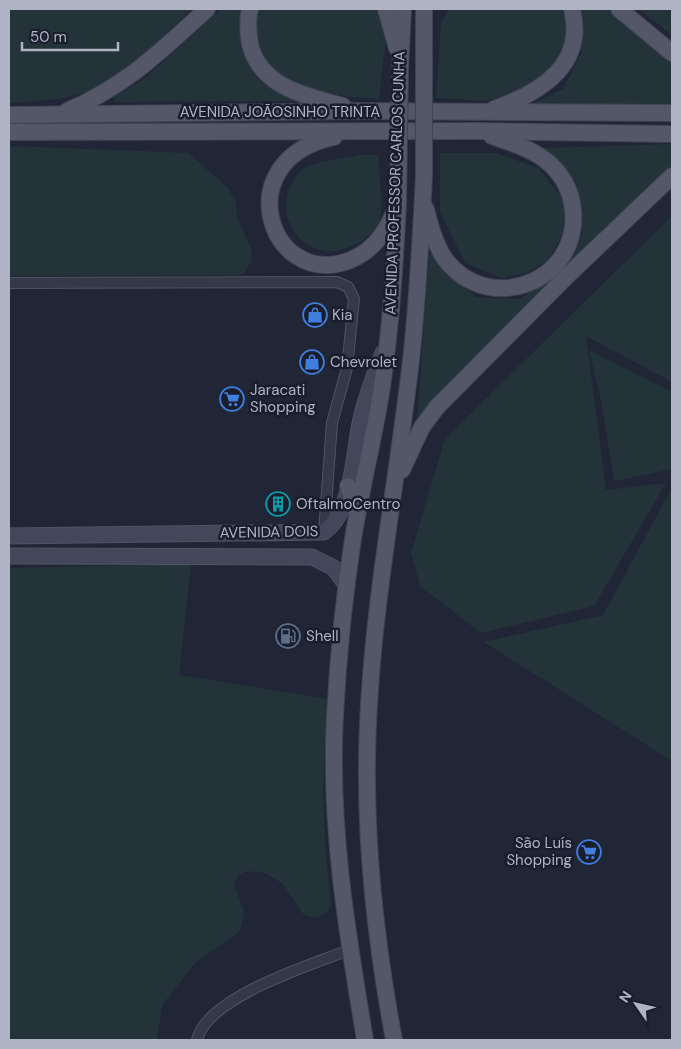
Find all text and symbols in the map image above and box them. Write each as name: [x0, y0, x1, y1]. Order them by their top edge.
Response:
scale bar: [22, 20, 119, 52]
text: 50 m: [30, 27, 67, 47]
street label: AVENIDA PROFESSOR CARLOS CUNHA: [380, 51, 410, 315]
street label: AVENIDA JOÃOSINHO TRINTA: [180, 102, 380, 122]
shop icon: Kia: [302, 302, 328, 328]
place label: Kia: [332, 305, 353, 325]
shop icon: Chevrolet: [299, 349, 325, 375]
place label: Chevrolet: [330, 352, 397, 372]
place label: Jaracati Shopping: [250, 380, 316, 417]
supermarket icon: Jaracati Shopping: [219, 386, 245, 412]
building icon: OftalmoCentro: [265, 491, 291, 517]
place label: OftalmoCentro: [296, 494, 400, 514]
street label: AVENIDA DOIS: [220, 521, 319, 543]
fuel station icon: Shell: [275, 623, 301, 649]
place label: Shell: [306, 626, 339, 646]
place label: São Luís Shopping: [506, 833, 572, 870]
supermarket icon: São Luís Shopping: [576, 839, 602, 865]
north arrow: [611, 979, 661, 1029]
text: N: [615, 987, 636, 1006]

